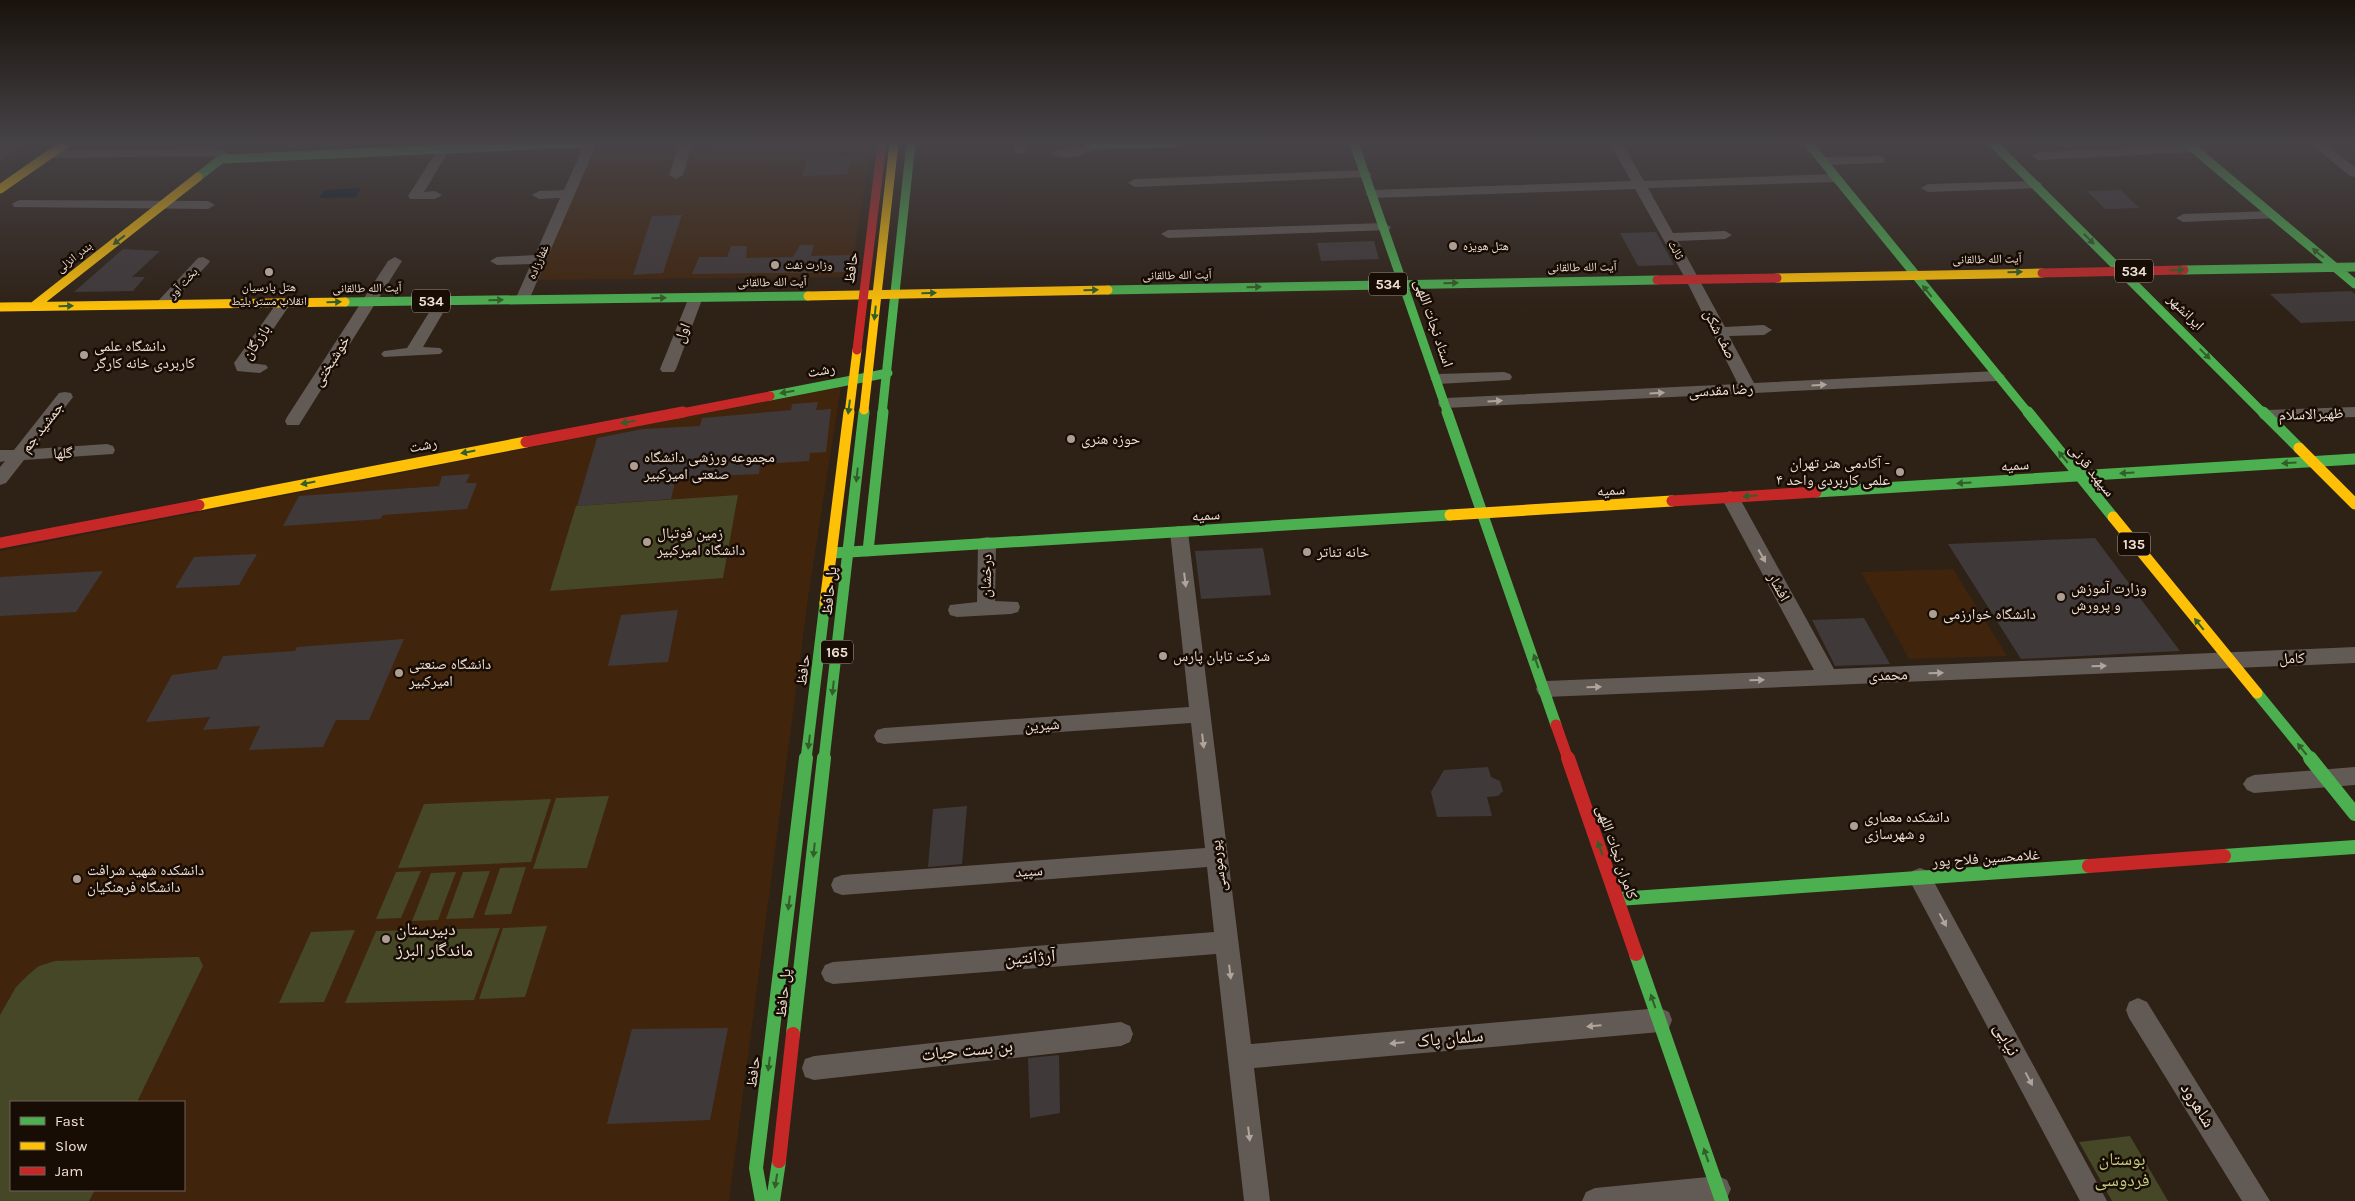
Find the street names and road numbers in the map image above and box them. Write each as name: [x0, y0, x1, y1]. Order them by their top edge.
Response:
street label: ثالث: [1665, 238, 1687, 263]
street label: بندر انزلی: [53, 239, 95, 276]
street label: غفارزاده: [524, 243, 552, 281]
street label: حافظ: [840, 251, 862, 285]
street label: آیت الله طالقانی: [1952, 251, 2023, 267]
street label: آیت الله طالقانی: [1547, 259, 1618, 275]
road number: 534: [2115, 260, 2153, 282]
street label: بخت آور: [165, 265, 201, 302]
street label: آیت الله طالقانی: [1142, 267, 1213, 283]
road number: 534: [1369, 272, 1407, 296]
street label: آیت الله طالقانی: [737, 274, 808, 290]
street label: استاد نجات اللهی: [1410, 277, 1457, 370]
street label: آیت الله طالقانی: [332, 280, 403, 296]
street label: ایرانشهر: [2163, 289, 2208, 334]
road number: 534: [412, 290, 450, 312]
street label: صف شکن: [1699, 306, 1740, 362]
street label: بازرگان: [238, 321, 275, 363]
street label: اول: [670, 321, 695, 346]
street label: خوشبختی: [308, 332, 355, 390]
street label: رشت: [806, 359, 837, 381]
street label: رضا مقدسی: [1688, 379, 1754, 402]
street label: جمشید جم: [17, 398, 68, 456]
street label: ظهیرالاسلام: [2278, 404, 2344, 425]
street label: رشت: [408, 433, 439, 456]
street label: سپهبد قرنی: [2064, 440, 2119, 501]
street label: گلها: [53, 443, 74, 462]
street label: سمیه: [2000, 455, 2030, 475]
street label: سمیه: [1596, 480, 1626, 500]
street label: سمیه: [1191, 505, 1221, 525]
road number: 135: [2118, 532, 2150, 556]
street label: درخشان: [977, 554, 996, 598]
street label: پل حافظ: [817, 566, 841, 616]
street label: افشار: [1764, 569, 1794, 604]
road number: 165: [821, 640, 853, 664]
street label: کامل: [2279, 649, 2305, 668]
street label: حافظ: [792, 653, 814, 687]
street label: محمدی: [1868, 665, 1908, 686]
street label: شیرین: [1024, 715, 1060, 736]
street label: کامران نجات اللهی: [1592, 803, 1642, 902]
street label: پورموسی: [1206, 839, 1231, 893]
street label: غلامحسین فلاح‌ پور: [1931, 845, 2041, 872]
street label: سپید: [1015, 861, 1044, 881]
street label: آرژانتین: [1004, 944, 1057, 970]
street label: پل حافظ: [771, 968, 795, 1018]
street label: نیایی: [1989, 1019, 2025, 1059]
street label: سلمان پاک: [1416, 1024, 1484, 1052]
street label: بن بست حیات: [920, 1034, 1014, 1066]
street label: حافظ: [742, 1055, 764, 1089]
street label: شاهرود: [2176, 1079, 2220, 1131]

